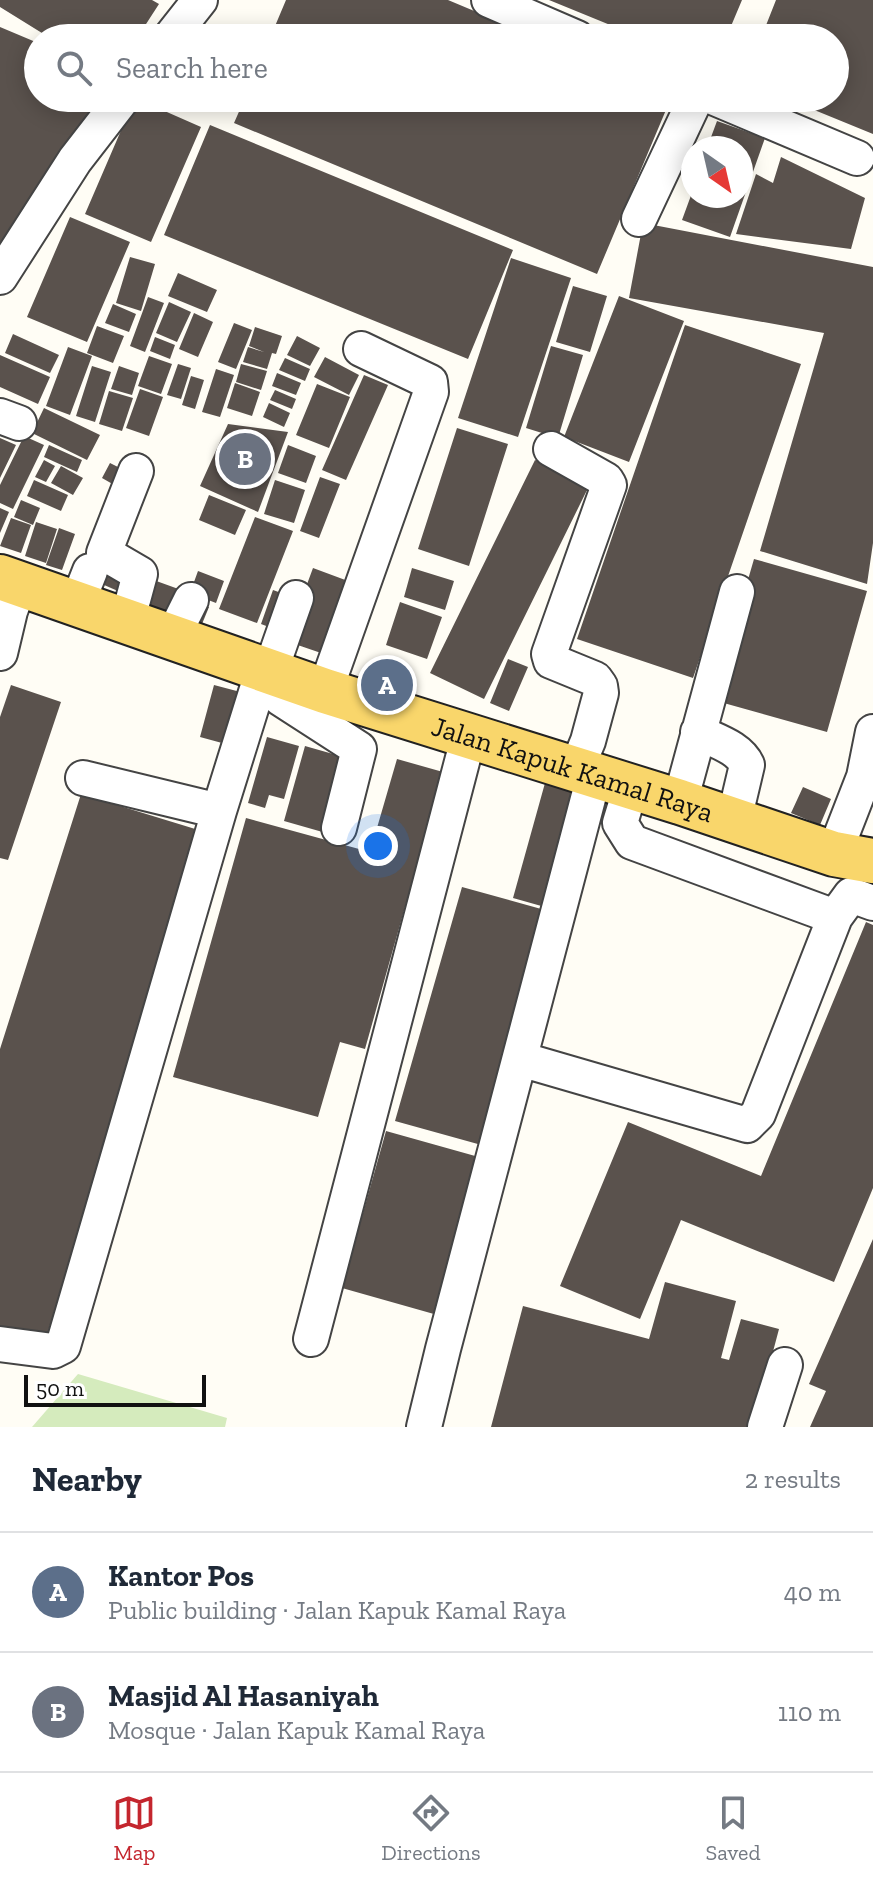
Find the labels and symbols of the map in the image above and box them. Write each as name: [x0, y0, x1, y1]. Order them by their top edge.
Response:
north arrow: [681, 136, 753, 208]
pin: B: [219, 429, 271, 489]
pin: A: [361, 655, 413, 715]
street label: Jalan Kapuk Kamal Raya: [428, 709, 718, 829]
your location: [358, 826, 398, 866]
scale bar: [24, 1371, 206, 1407]

